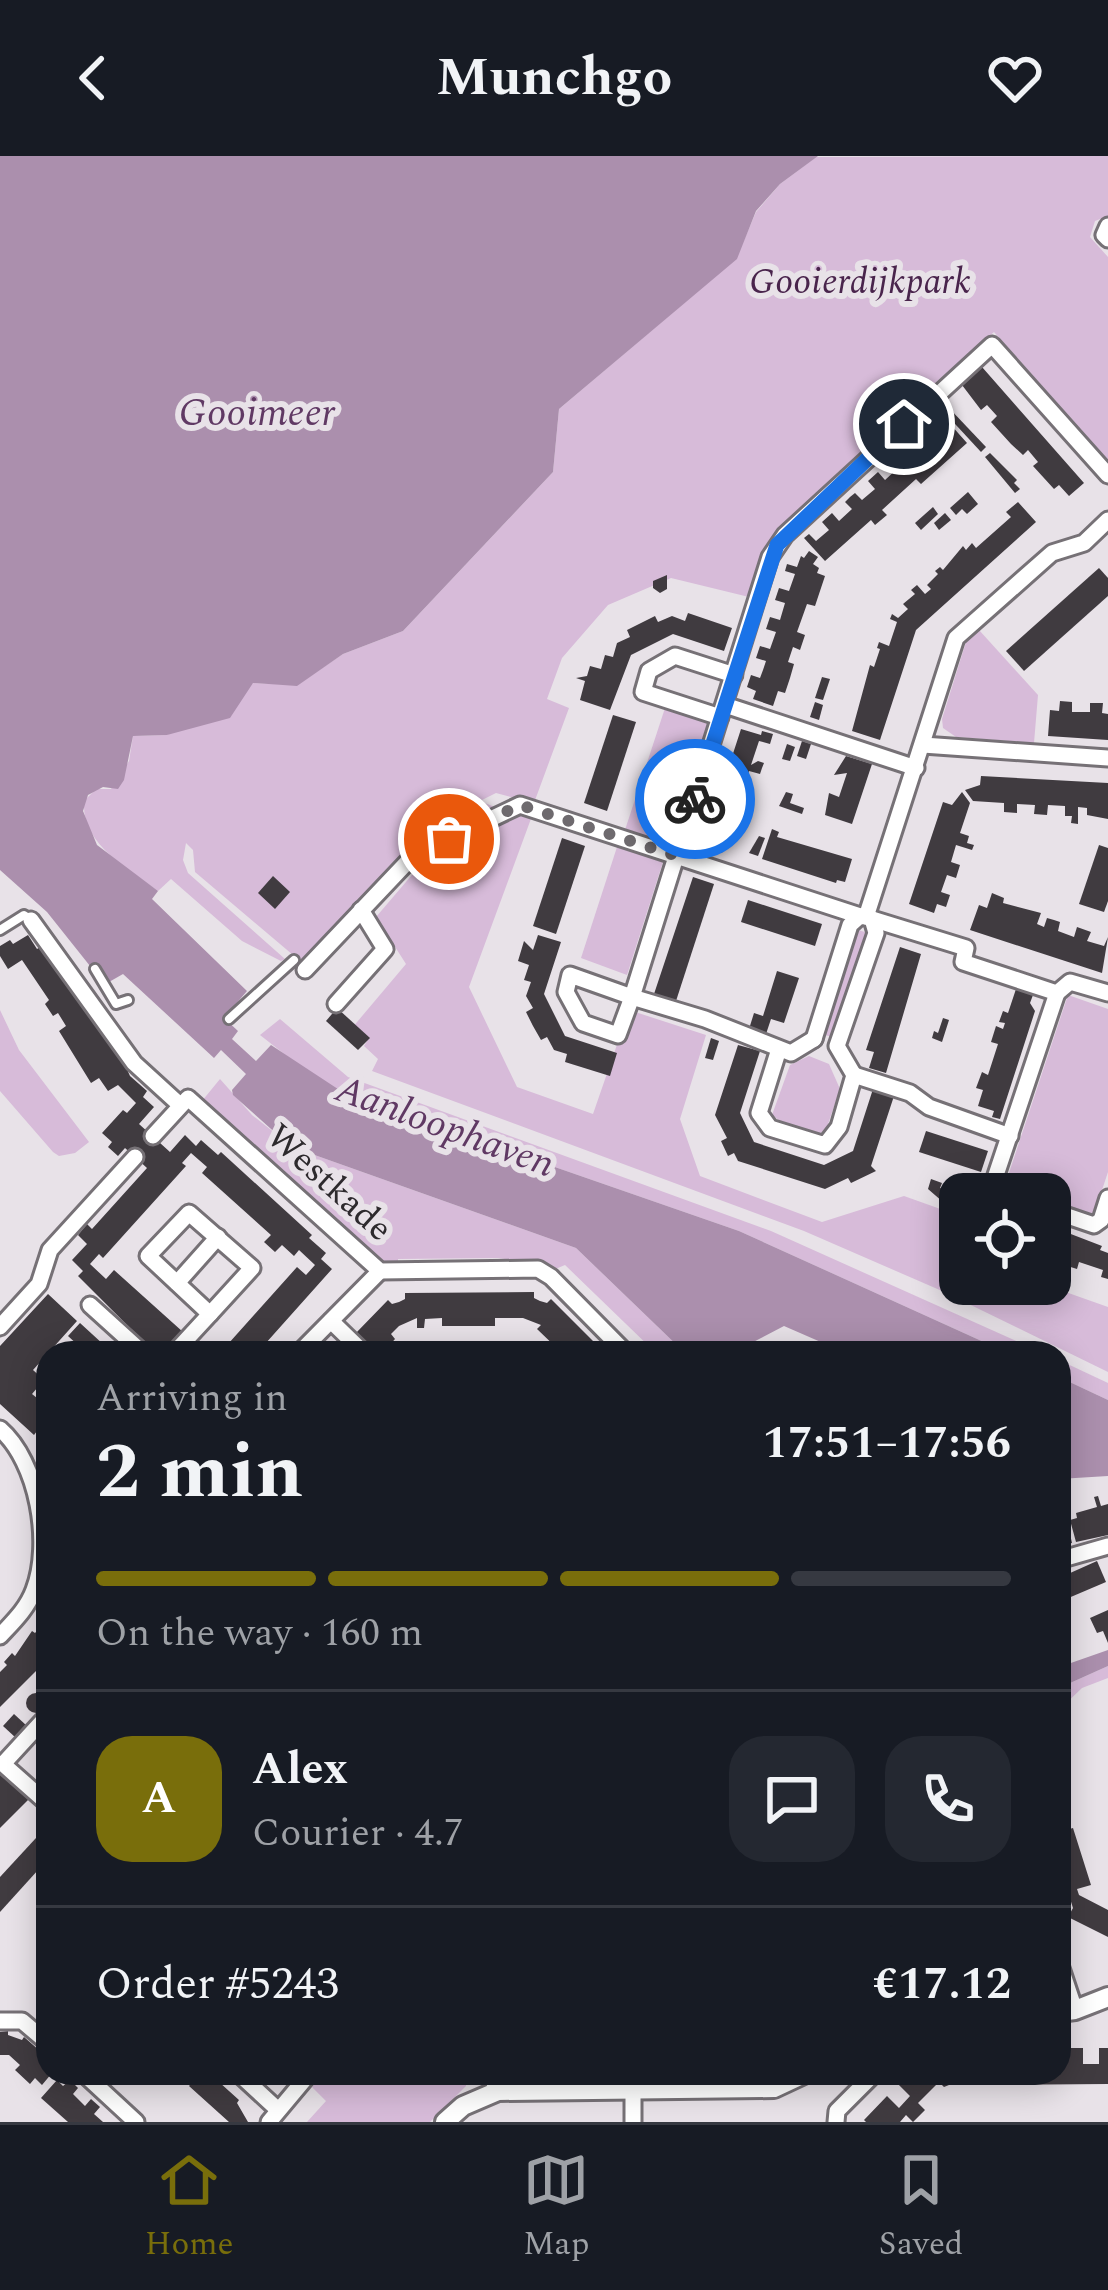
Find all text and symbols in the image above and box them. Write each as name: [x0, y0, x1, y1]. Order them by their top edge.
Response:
text: Munchgo: [436, 37, 672, 119]
icon: back: [60, 45, 126, 111]
icon: heart: [982, 45, 1048, 111]
park label: Gooierdijkpark: [749, 255, 971, 310]
pin: [853, 373, 955, 475]
water label: Gooimeer: [179, 384, 336, 443]
icon: home: [871, 391, 937, 457]
courier: [635, 739, 755, 859]
icon: bike: [662, 766, 728, 832]
pin: [398, 788, 500, 890]
icon: bag: [416, 806, 482, 872]
water label: Aanloophaven: [326, 1060, 563, 1194]
street label: Westkade: [253, 1111, 405, 1255]
map controls: [939, 1173, 1071, 1305]
button: locate: [939, 1173, 1071, 1305]
text: Arriving in: [96, 1369, 288, 1428]
text: 17:51–17:56: [762, 1409, 1011, 1478]
text: 2 min: [96, 1413, 304, 1532]
text: On the way · 160 m: [96, 1604, 423, 1663]
text: Alex: [252, 1735, 348, 1804]
button: chat: [729, 1736, 855, 1862]
button: phone: [885, 1736, 1011, 1862]
text: A: [142, 1764, 176, 1833]
text: Courier · 4.7: [252, 1804, 463, 1863]
text: Order #5243: [96, 1950, 339, 2019]
text: €17.12: [873, 1950, 1011, 2019]
tab: Home: [145, 2147, 234, 2269]
tab: Map: [523, 2147, 589, 2269]
tab: Saved: [879, 2147, 963, 2269]

